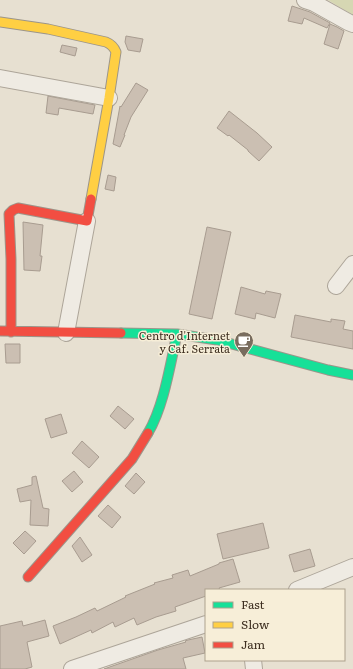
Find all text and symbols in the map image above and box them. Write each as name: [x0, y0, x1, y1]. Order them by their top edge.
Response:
place label: Centro d'Internet y Caf. Serrata: [139, 327, 231, 356]
cafe icon: Centro d'Internet y Caf. Serrata: [233, 330, 255, 358]
legend: [205, 589, 345, 661]
text: Fast: [241, 595, 265, 613]
text: Slow: [241, 615, 270, 633]
text: Jam: [241, 635, 266, 653]

